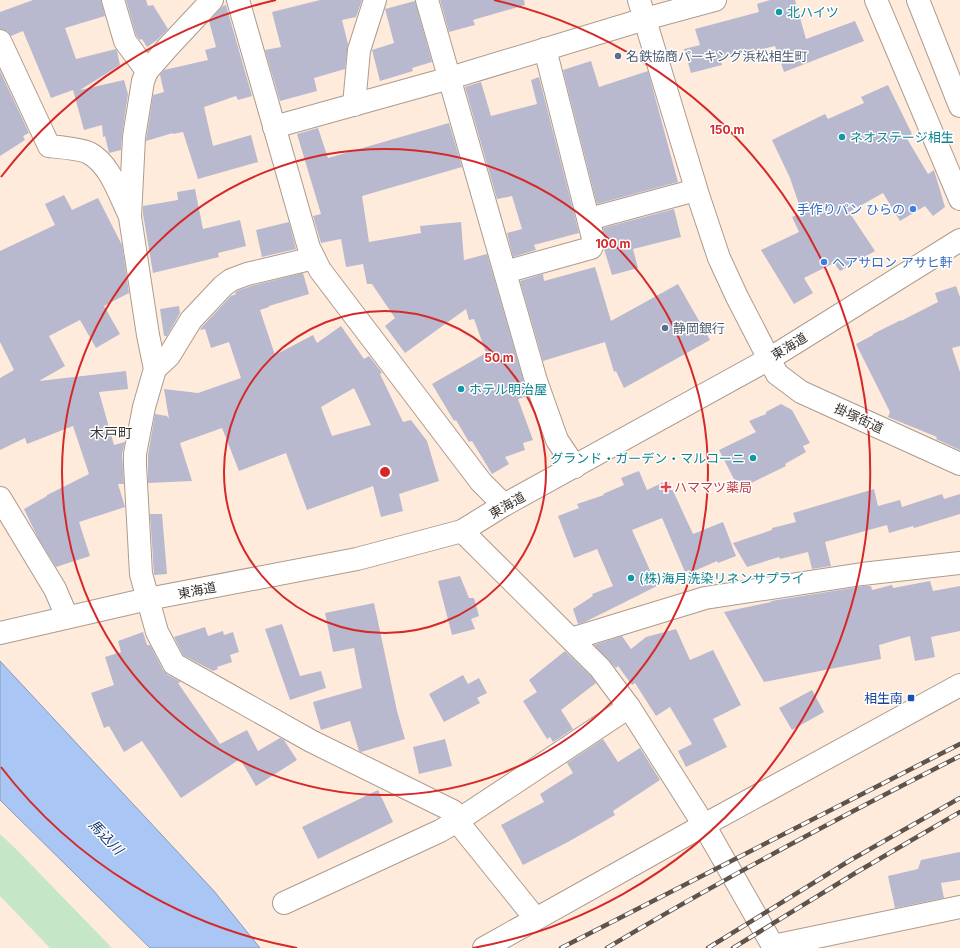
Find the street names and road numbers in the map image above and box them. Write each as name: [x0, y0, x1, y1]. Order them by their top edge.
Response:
street label: 東海道: [768, 329, 810, 363]
street label: 掛塚街道: [832, 400, 886, 436]
street label: 東海道: [486, 488, 528, 522]
street label: 東海道: [176, 578, 218, 602]

